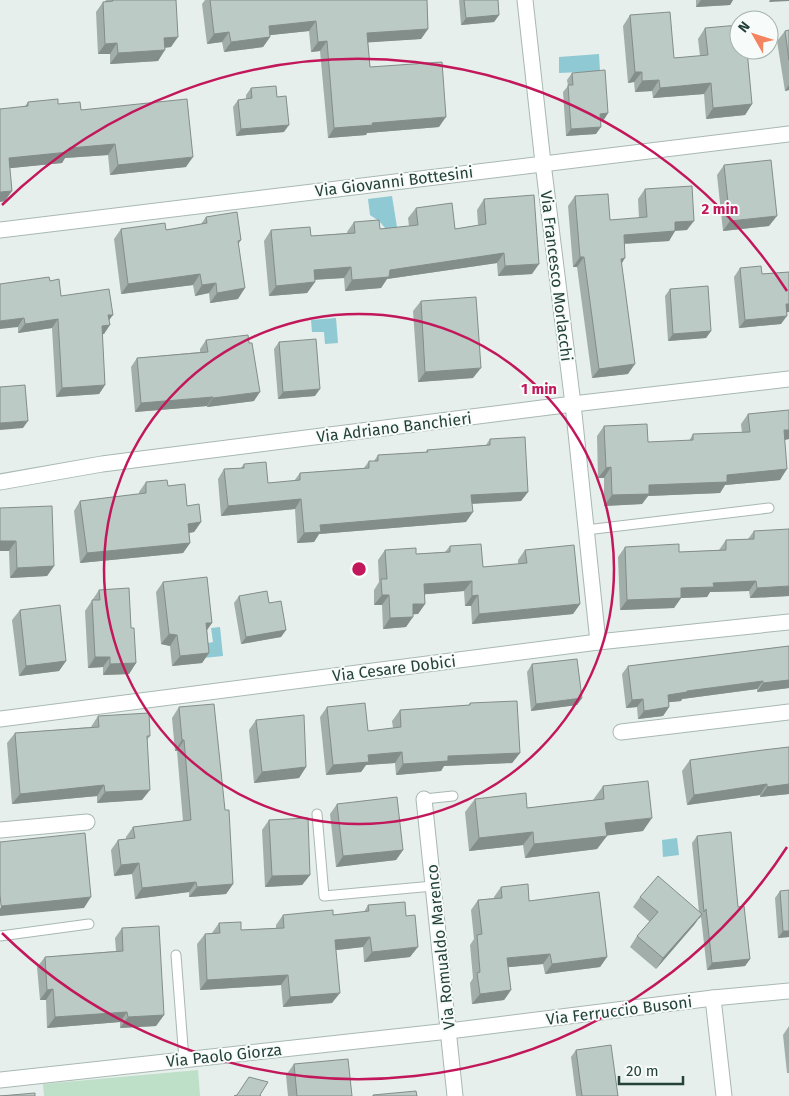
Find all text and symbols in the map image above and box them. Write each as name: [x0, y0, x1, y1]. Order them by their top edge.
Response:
north arrow: [729, 10, 779, 60]
text: N: [735, 18, 754, 36]
street label: Via Giovanni Bottesini: [314, 162, 474, 201]
street label: Via Francesco Morlacchi: [537, 190, 576, 363]
text: 2 min: [702, 200, 738, 218]
text: 1 min: [521, 380, 557, 398]
street label: Via Adriano Banchieri: [315, 409, 473, 446]
centre of rings: [350, 560, 368, 578]
street label: Via Cesare Dobici: [331, 651, 457, 685]
street label: Via Romualdo Marenco: [422, 863, 459, 1031]
street label: Via Ferruccio Busoni: [545, 992, 693, 1029]
street label: Via Paolo Giorza: [165, 1040, 283, 1071]
scale bar: [619, 1054, 683, 1086]
text: 20 m: [626, 1062, 659, 1080]

